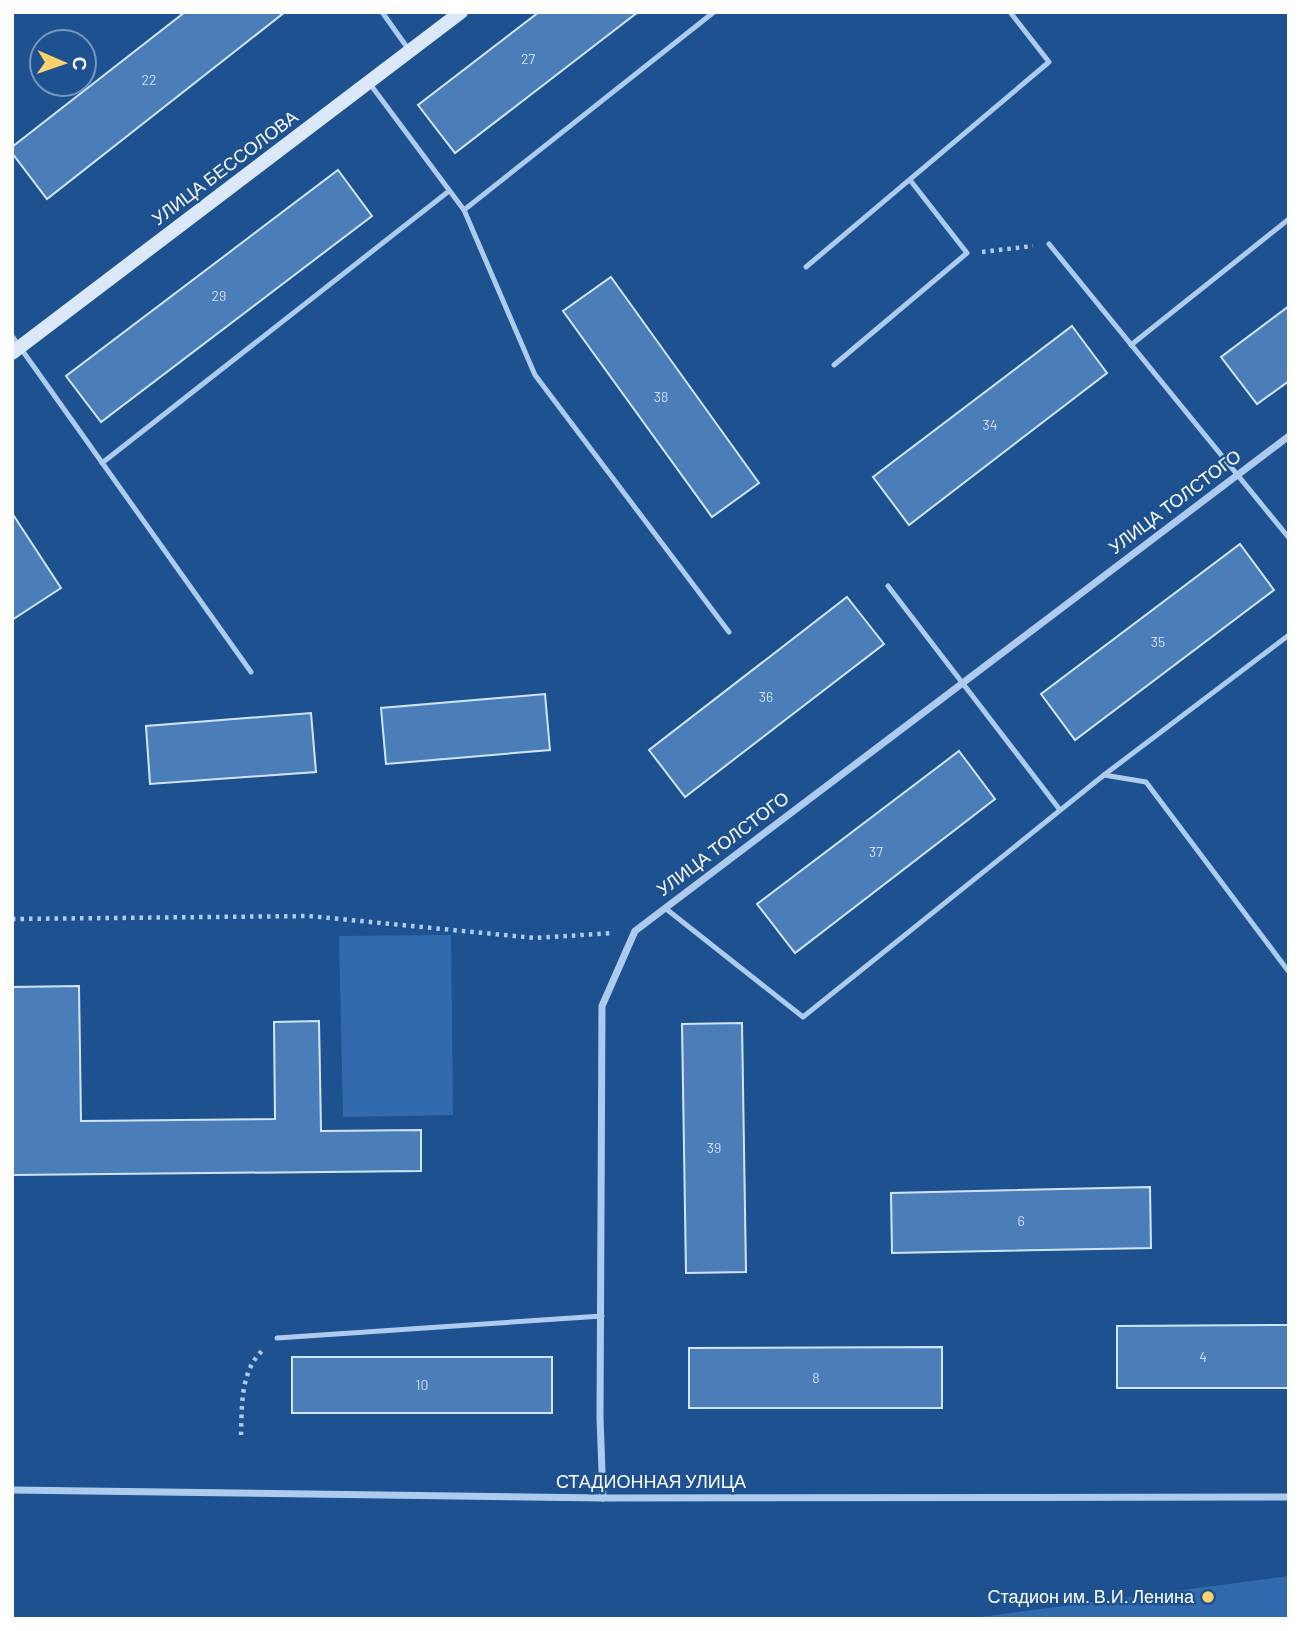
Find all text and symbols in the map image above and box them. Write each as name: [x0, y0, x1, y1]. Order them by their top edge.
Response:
north arrow: [28, 28, 98, 98]
house number: 27: [521, 50, 535, 67]
text: С: [69, 56, 92, 71]
house number: 22: [141, 71, 157, 88]
street label: УЛИЦА БЕССОЛОВА: [147, 105, 302, 229]
house number: 29: [212, 287, 226, 304]
house number: 38: [654, 388, 668, 405]
house number: 34: [983, 416, 997, 433]
street label: УЛИЦА ТОЛСТОГО: [1104, 444, 1245, 558]
house number: 35: [1151, 633, 1165, 650]
house number: 36: [759, 688, 773, 705]
street label: УЛИЦА ТОЛСТОГО: [652, 786, 793, 900]
house number: 37: [869, 843, 883, 860]
house number: 39: [707, 1139, 721, 1156]
house number: 6: [1017, 1212, 1025, 1229]
house number: 4: [1199, 1348, 1207, 1365]
house number: 8: [812, 1369, 820, 1386]
house number: 10: [416, 1376, 428, 1393]
street label: СТАДИОННАЯ УЛИЦА: [556, 1470, 746, 1492]
place label: Стадион им. В.И. Ленина: [987, 1585, 1195, 1607]
marker: Стадион им. В.И. Ленина: [1200, 1589, 1216, 1605]

